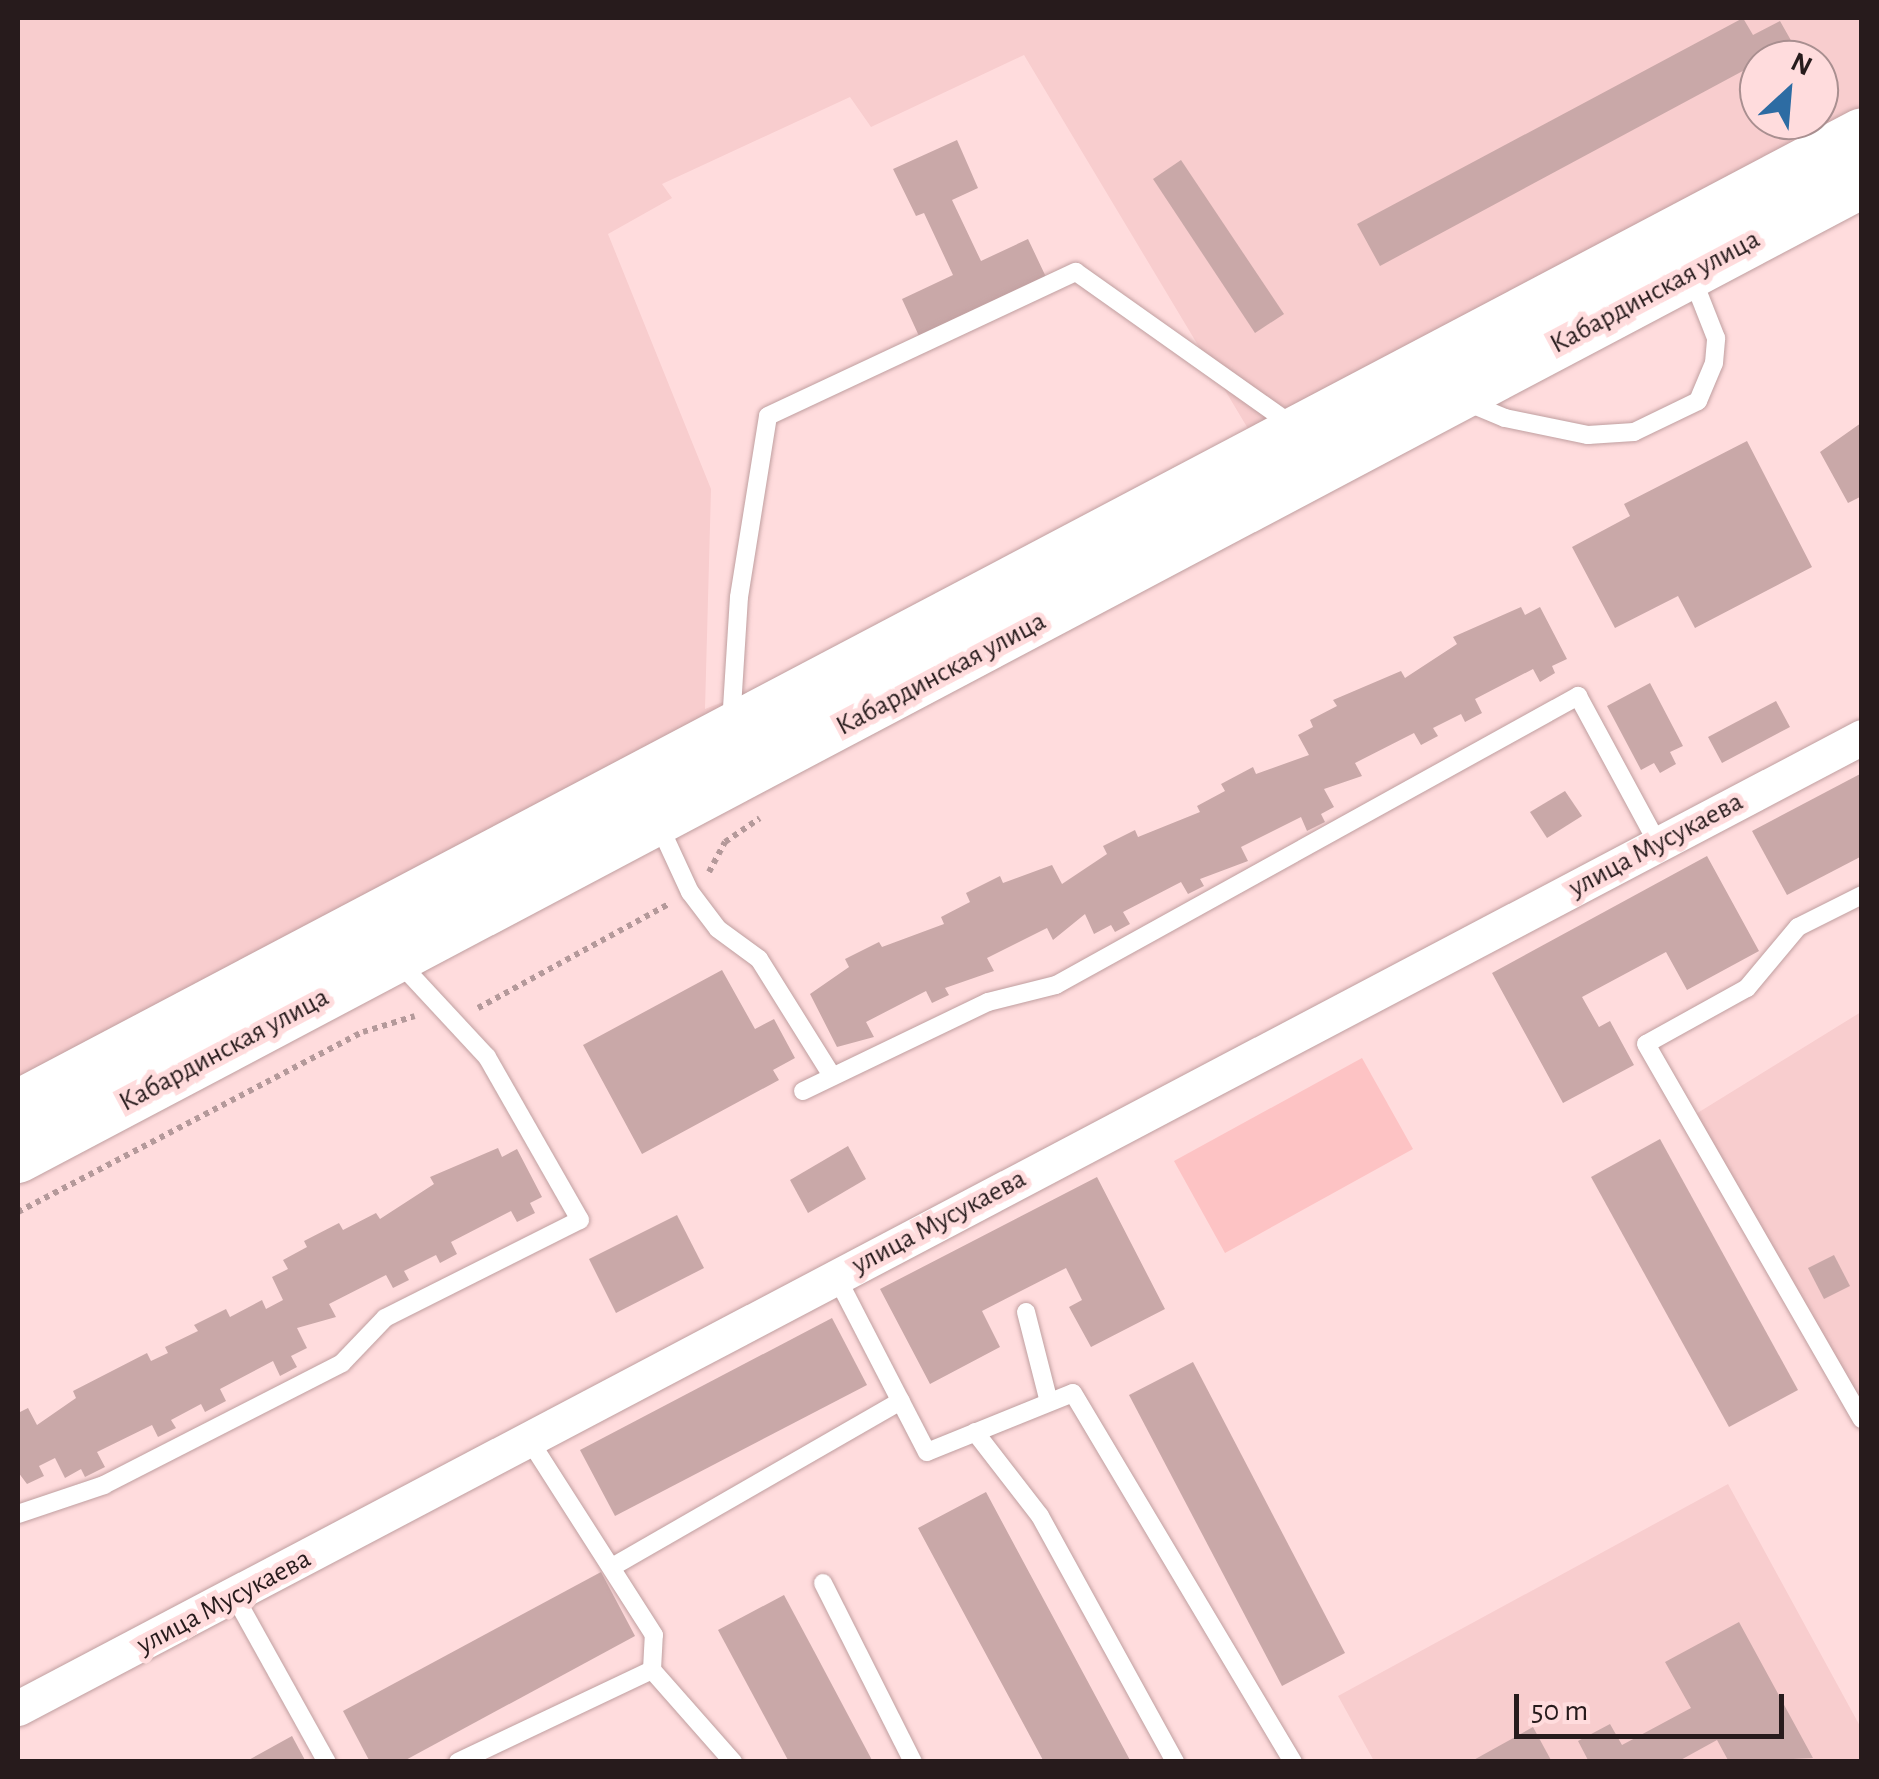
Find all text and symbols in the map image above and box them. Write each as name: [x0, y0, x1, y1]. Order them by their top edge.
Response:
north arrow: [1739, 40, 1839, 140]
text: N: [1786, 48, 1816, 82]
street label: Кабардинская улица: [1544, 223, 1766, 361]
street label: Кабардинская улица: [830, 605, 1052, 743]
street label: улица Мусукаева: [1563, 785, 1749, 905]
street label: Кабардинская улица: [113, 981, 335, 1119]
street label: улица Мусукаева: [846, 1162, 1032, 1282]
street label: улица Мусукаева: [131, 1542, 317, 1662]
scale bar: [1519, 1674, 1789, 1736]
text: 50 m: [1531, 1696, 1588, 1726]

